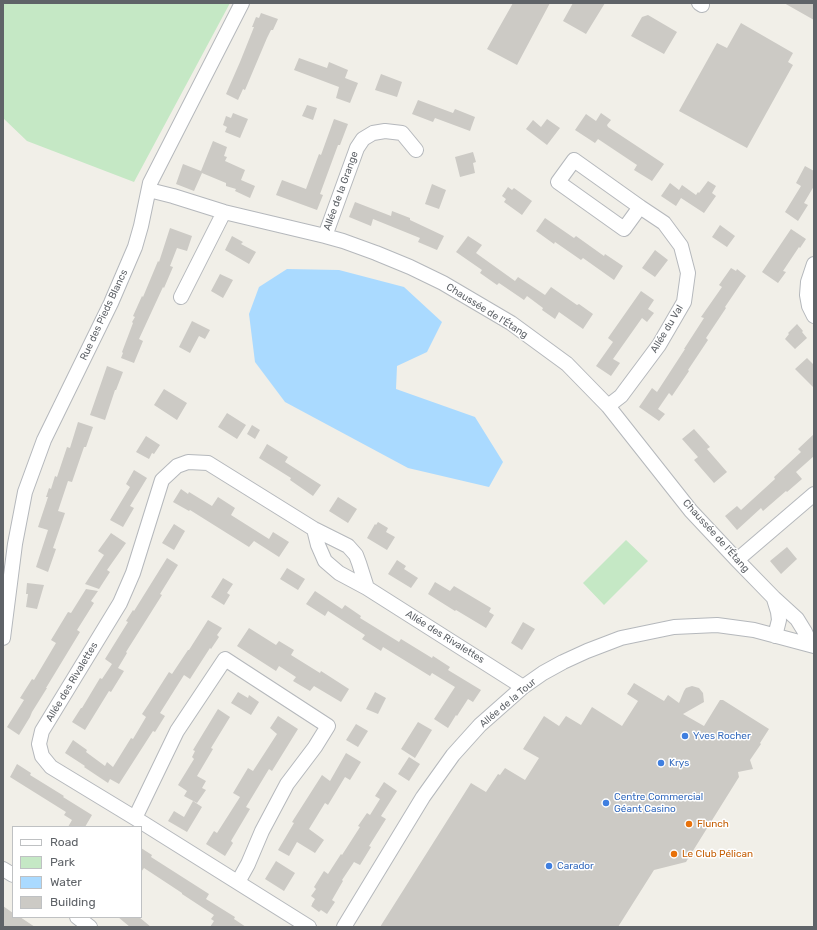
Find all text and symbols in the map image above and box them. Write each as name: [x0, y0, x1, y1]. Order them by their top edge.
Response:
street label: Allée de la Grange: [321, 150, 361, 232]
street label: Rue des Pieds Blancs: [78, 268, 130, 362]
street label: Chaussée de l'Étang: [444, 281, 530, 341]
street label: Allée du Val: [648, 303, 686, 355]
street label: Chaussée de l'Étang: [680, 497, 752, 575]
street label: Allée des Rivalettes: [403, 608, 487, 666]
street label: Allée des Rivalettes: [44, 640, 100, 724]
street label: Allée de la Tour: [477, 676, 539, 730]
place label: Yves Rocher: [693, 730, 751, 742]
marker: Yves Rocher: [680, 731, 690, 741]
place label: Krys: [669, 757, 689, 769]
marker: Krys: [656, 758, 666, 768]
place label: Centre Commercial Géant Casino: [614, 791, 703, 814]
marker: Centre Commercial Géant Casino: [601, 798, 611, 808]
place label: Flunch: [697, 818, 729, 830]
marker: Flunch: [684, 819, 694, 829]
legend: [12, 826, 142, 918]
text: Road: [50, 835, 78, 849]
place label: Le Club Pélican: [682, 848, 753, 860]
marker: Le Club Pélican: [669, 849, 679, 859]
text: Park: [50, 855, 75, 869]
place label: Carador: [557, 860, 594, 872]
marker: Carador: [544, 861, 554, 871]
text: Water: [50, 875, 82, 889]
text: Building: [50, 895, 96, 909]

